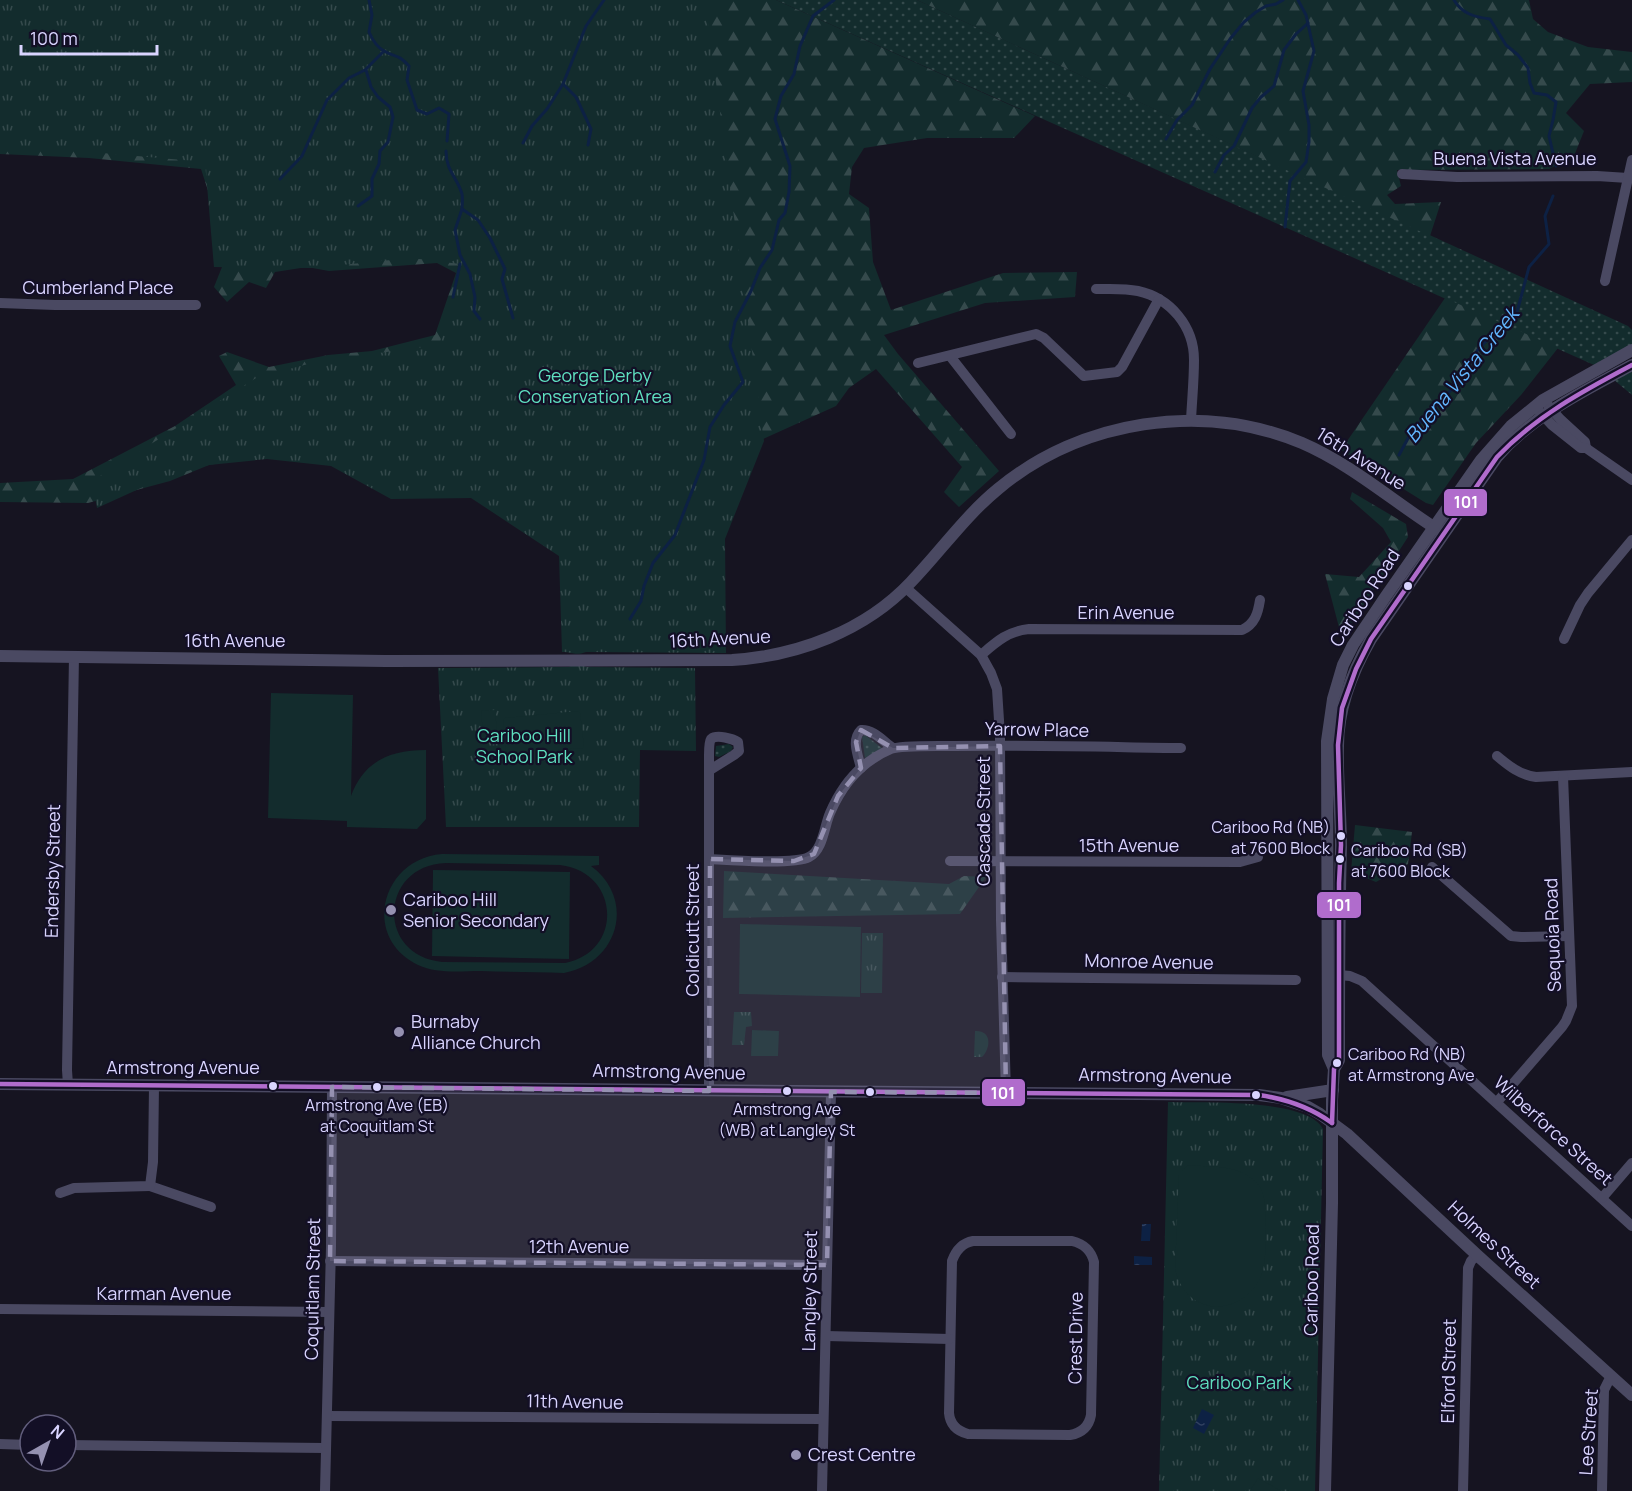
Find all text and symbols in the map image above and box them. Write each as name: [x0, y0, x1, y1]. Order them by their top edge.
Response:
scale bar: [21, 18, 158, 56]
text: 100 m: [30, 26, 78, 50]
street label: Buena Vista Avenue: [1434, 146, 1596, 170]
street label: Cumberland Place: [23, 275, 173, 299]
water label: Buena Vista Creek: [1399, 299, 1527, 448]
park label: George Derby Conservation Area: [518, 363, 672, 408]
street label: 16th Avenue: [1312, 421, 1411, 495]
line badge: 101: [1443, 488, 1488, 517]
text: 101: [1454, 491, 1478, 513]
street label: Cariboo Road: [1324, 544, 1405, 651]
unlabelled marker: [1402, 580, 1414, 592]
street label: Erin Avenue: [1078, 600, 1174, 624]
street label: 16th Avenue: [669, 623, 771, 653]
street label: 16th Avenue: [184, 628, 286, 652]
street label: Yarrow Place: [985, 716, 1089, 742]
park label: Cariboo Hill School Park: [476, 723, 573, 768]
street label: Cascade Street: [971, 756, 995, 886]
street label: Endersby Street: [39, 804, 65, 938]
place label: Cariboo Rd (NB) at 7600 Block: [1211, 816, 1331, 859]
marker: Cariboo Rd (NB) at 7600 Block: [1335, 830, 1347, 842]
street label: 15th Avenue: [1079, 833, 1179, 857]
place label: Cariboo Rd (SB) at 7600 Block: [1351, 839, 1468, 882]
marker: Cariboo Rd (SB) at 7600 Block: [1334, 853, 1346, 865]
street label: Coldicutt Street: [680, 863, 704, 997]
street label: Sequoia Road: [1538, 878, 1566, 992]
place label: Cariboo Hill Senior Secondary: [403, 887, 550, 932]
line badge: 101: [1316, 891, 1362, 919]
text: 101: [1327, 894, 1351, 916]
marker: Cariboo Hill Senior Secondary: [384, 903, 398, 917]
street label: Monroe Avenue: [1084, 948, 1214, 974]
place label: Burnaby Alliance Church: [411, 1009, 541, 1054]
marker: Burnaby Alliance Church: [392, 1025, 406, 1039]
place label: Cariboo Rd (NB) at Armstrong Ave: [1348, 1043, 1475, 1086]
street label: Armstrong Avenue: [106, 1055, 260, 1079]
marker: Cariboo Rd (NB) at Armstrong Ave: [1331, 1057, 1343, 1069]
street label: Armstrong Avenue: [592, 1058, 746, 1084]
street label: Armstrong Avenue: [1078, 1062, 1232, 1088]
street label: Wilberforce Street: [1489, 1070, 1618, 1190]
line badge: 101: [981, 1078, 1026, 1107]
unlabelled marker: [267, 1080, 279, 1092]
marker: Armstrong Ave (EB) at Coquitlam St: [371, 1081, 383, 1093]
text: 101: [991, 1082, 1015, 1104]
marker: Armstrong Ave (WB) at Langley St: [781, 1085, 793, 1097]
unlabelled marker: [864, 1086, 876, 1098]
unlabelled marker: [1250, 1089, 1262, 1101]
place label: Armstrong Ave (EB) at Coquitlam St: [305, 1094, 449, 1137]
place label: Armstrong Ave (WB) at Langley St: [719, 1098, 855, 1141]
street label: Holmes Street: [1443, 1195, 1546, 1294]
street label: Coquitlam Street: [299, 1218, 325, 1360]
street label: Cariboo Road: [1298, 1224, 1324, 1336]
street label: Langley Street: [796, 1230, 822, 1352]
street label: 12th Avenue: [529, 1234, 629, 1258]
street label: Karrman Avenue: [97, 1281, 231, 1305]
street label: Crest Drive: [1062, 1292, 1088, 1384]
street label: Elford Street: [1435, 1318, 1461, 1423]
park label: Cariboo Park: [1187, 1370, 1293, 1394]
street label: 11th Avenue: [526, 1388, 624, 1414]
street label: Lee Street: [1573, 1388, 1603, 1476]
north arrow: [18, 1413, 78, 1473]
text: N: [46, 1419, 69, 1444]
place label: Crest Centre: [808, 1442, 916, 1466]
marker: Crest Centre: [789, 1448, 803, 1462]

